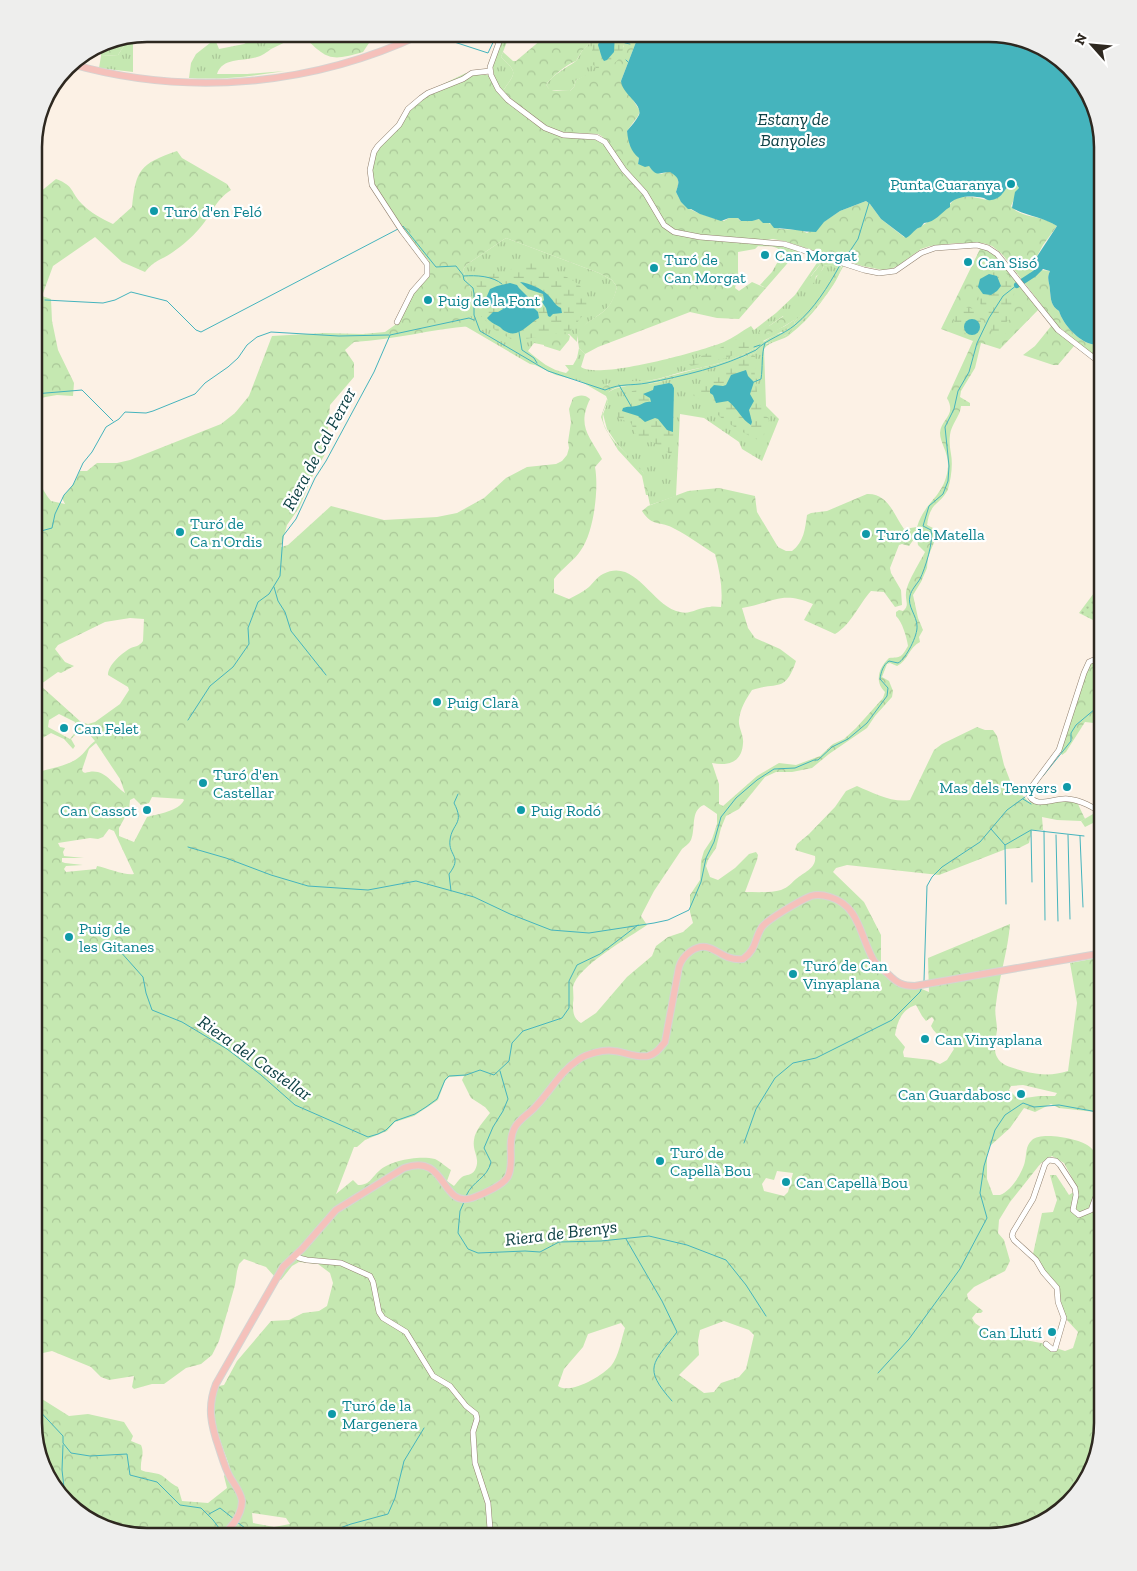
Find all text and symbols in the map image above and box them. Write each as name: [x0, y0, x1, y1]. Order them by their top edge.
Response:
north arrow: [1067, 20, 1117, 70]
text: N: [1071, 30, 1091, 48]
water label: Estany de Banyoles: [757, 108, 829, 151]
place label: Punta Cuaranya: [890, 175, 1001, 194]
marker: Punta Cuaranya: [1005, 178, 1017, 190]
place label: Turó d'en Feló: [164, 202, 262, 221]
marker: Turó d'en Feló: [148, 205, 160, 217]
place label: Can Morgat: [775, 246, 857, 265]
marker: Can Morgat: [759, 249, 771, 261]
place label: Turó de Can Morgat: [664, 250, 746, 287]
place label: Can Sisó: [978, 253, 1037, 272]
marker: Can Sisó: [962, 256, 974, 268]
marker: Turó de Can Morgat: [648, 262, 660, 274]
place label: Puig de la Font: [438, 291, 541, 310]
marker: Puig de la Font: [422, 294, 434, 306]
water label: Riera de Cal Ferrer: [277, 383, 361, 514]
place label: Turó de Ca n'Ordis: [190, 514, 262, 551]
place label: Turó de Matella: [876, 525, 985, 544]
marker: Turó de Ca n'Ordis: [174, 526, 186, 538]
marker: Turó de Matella: [860, 528, 872, 540]
place label: Puig Clarà: [447, 693, 519, 712]
marker: Puig Clarà: [431, 696, 443, 708]
place label: Can Felet: [74, 719, 139, 738]
marker: Can Felet: [58, 722, 70, 734]
place label: Turó d'en Castellar: [213, 765, 280, 802]
marker: Turó d'en Castellar: [197, 777, 209, 789]
place label: Mas dels Tenyers: [939, 778, 1057, 797]
marker: Mas dels Tenyers: [1061, 781, 1073, 793]
place label: Can Cassot: [60, 801, 137, 820]
place label: Puig Rodó: [531, 801, 601, 820]
marker: Can Cassot: [141, 804, 153, 816]
marker: Puig Rodó: [515, 804, 527, 816]
place label: Puig de les Gitanes: [79, 919, 154, 956]
marker: Puig de les Gitanes: [63, 931, 75, 943]
place label: Turó de Can Vinyaplana: [802, 956, 888, 993]
marker: Turó de Can Vinyaplana: [787, 968, 799, 980]
water label: Riera del Castellar: [194, 1011, 317, 1106]
place label: Can Vinyaplana: [935, 1030, 1043, 1049]
marker: Can Vinyaplana: [919, 1033, 931, 1045]
place label: Can Guardabosc: [898, 1085, 1011, 1104]
marker: Can Guardabosc: [1015, 1088, 1027, 1100]
place label: Turó de Capellà Bou: [670, 1143, 751, 1180]
marker: Turó de Capellà Bou: [654, 1155, 666, 1167]
place label: Can Capellà Bou: [796, 1173, 908, 1192]
marker: Can Capellà Bou: [780, 1176, 792, 1188]
water label: Riera de Brenys: [504, 1215, 618, 1251]
place label: Can Llutí: [979, 1323, 1043, 1342]
marker: Can Llutí: [1046, 1326, 1058, 1338]
place label: Turó de la Margenera: [342, 1396, 418, 1433]
marker: Turó de la Margenera: [326, 1408, 338, 1420]

